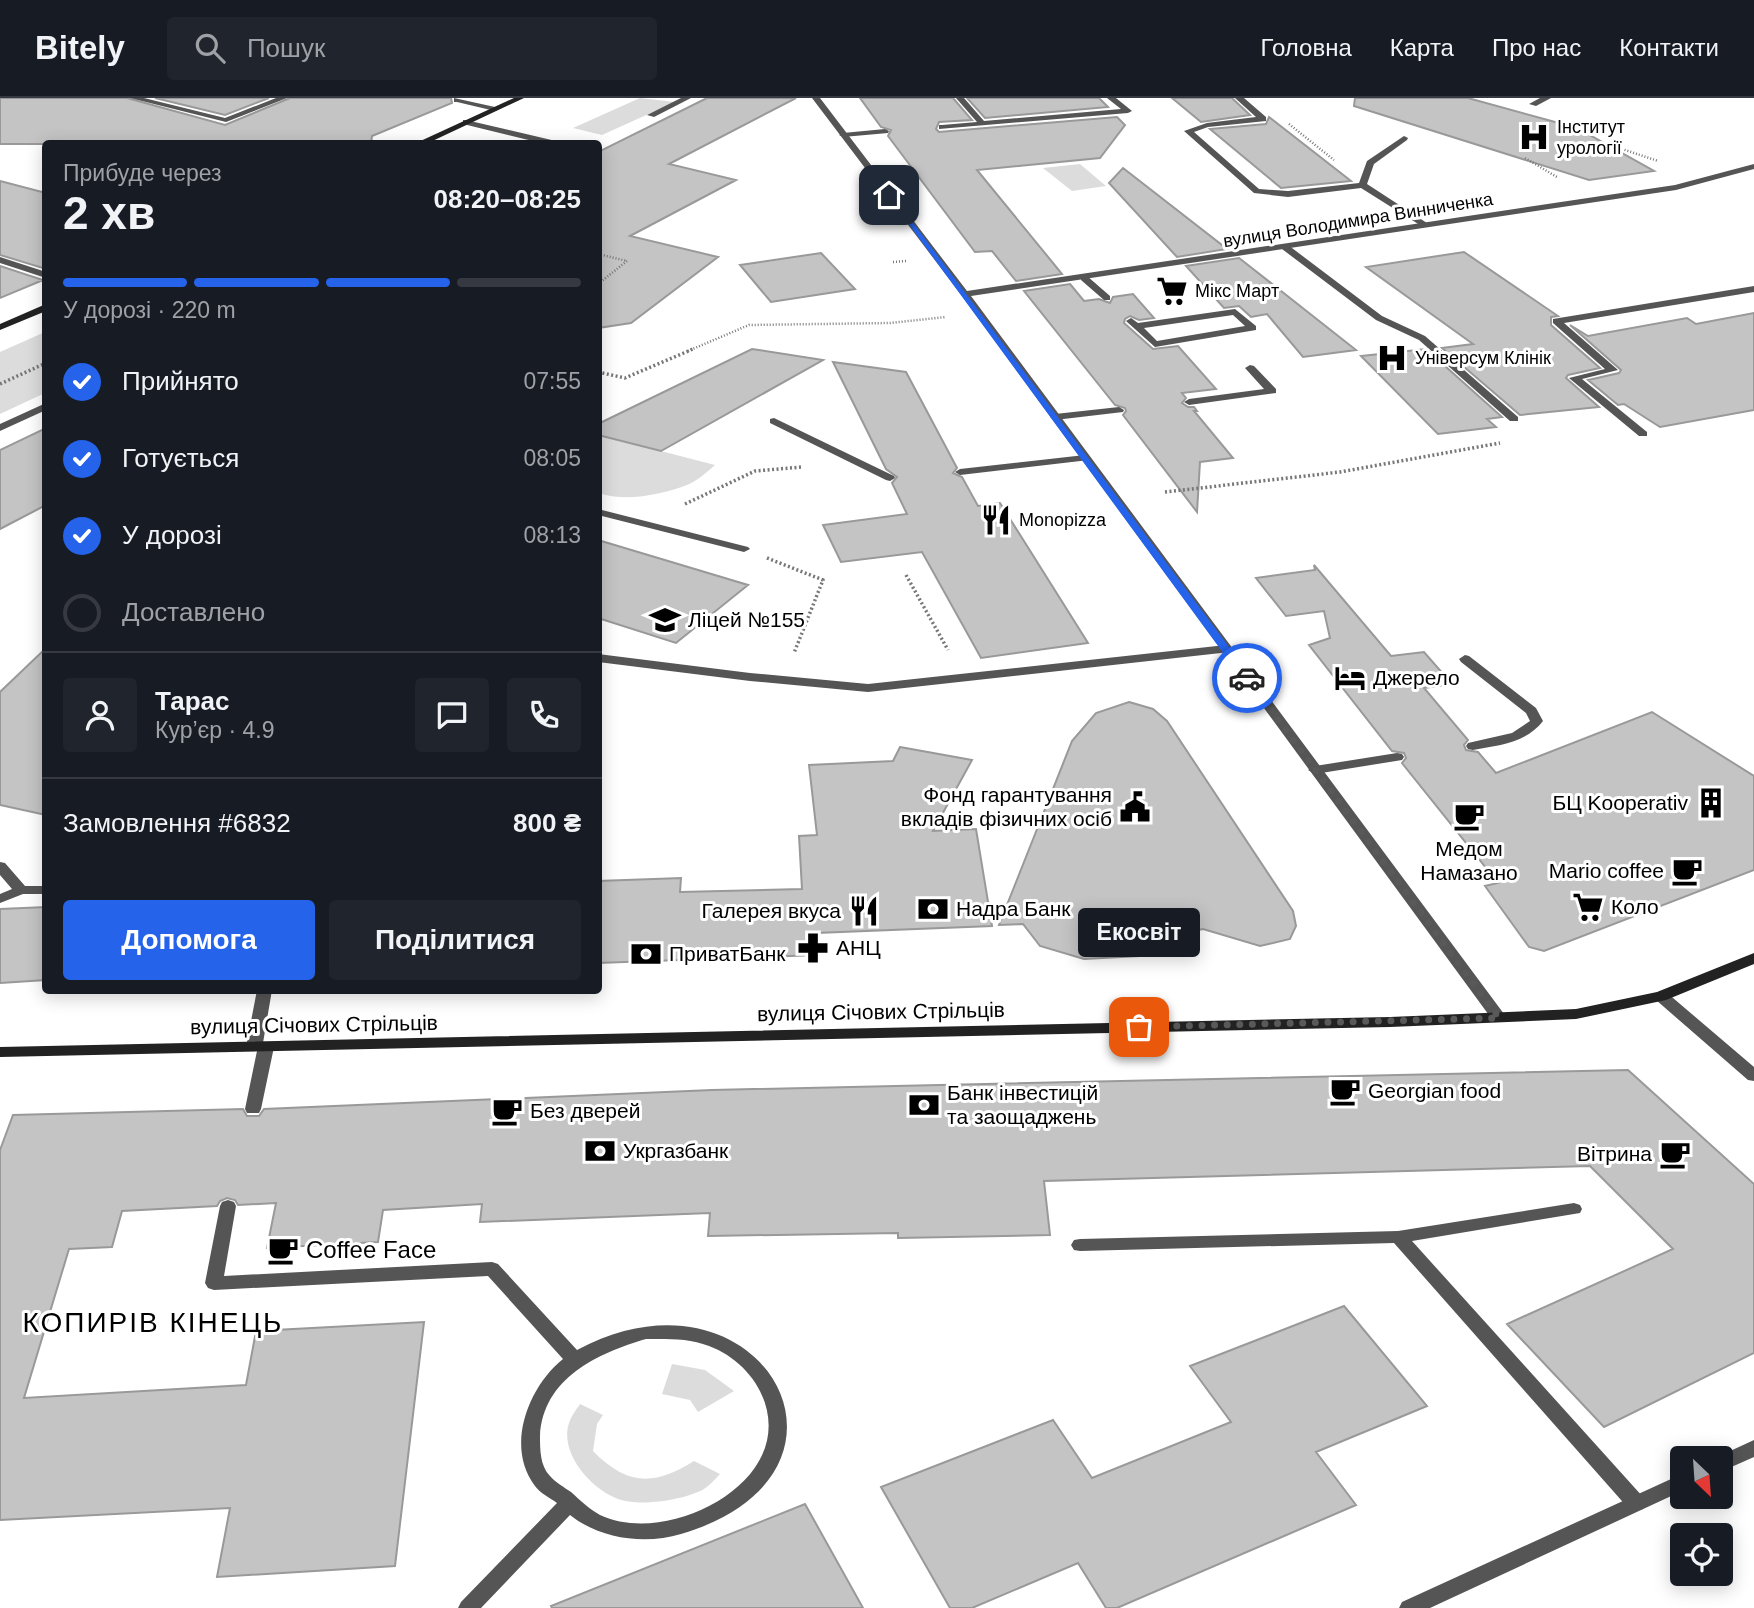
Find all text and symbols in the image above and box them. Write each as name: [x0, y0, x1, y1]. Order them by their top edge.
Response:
search box: [167, 17, 657, 80]
text: Bitely: [35, 29, 125, 66]
icon: search: [191, 29, 229, 67]
text: Пошук: [247, 33, 325, 63]
text: Головна: [1261, 34, 1352, 61]
text: Карта: [1390, 34, 1454, 61]
text: Про нас: [1492, 34, 1581, 61]
text: Контакти: [1619, 34, 1719, 61]
place label: Інститут урології: [1557, 117, 1625, 158]
hospital icon: Інститут урології: [1517, 120, 1551, 154]
text: Прибуде через: [63, 160, 222, 186]
pin: [859, 165, 919, 225]
icon: home: [870, 176, 908, 214]
text: 08:20–08:25: [434, 184, 581, 214]
text: 2 хв: [63, 187, 155, 239]
street label: вулиця Володимира Винниченка: [1222, 189, 1495, 251]
supermarket icon: Мікс Март: [1155, 274, 1189, 308]
place label: Мікс Март: [1195, 281, 1279, 301]
text: У дорозі · 220 m: [63, 297, 236, 323]
hospital icon: Універсум Клінік: [1375, 341, 1409, 375]
place label: Універсум Клінік: [1415, 348, 1551, 368]
icon: check: [63, 363, 101, 401]
text: Прийнято: [122, 366, 239, 396]
text: 07:55: [523, 368, 581, 394]
icon: check: [63, 440, 101, 478]
text: Готується: [122, 443, 239, 473]
text: 08:05: [523, 445, 581, 471]
restaurant icon: Monopizza: [979, 503, 1013, 537]
place label: Monopizza: [1019, 510, 1107, 530]
icon: check: [63, 517, 101, 555]
text: У дорозі: [122, 520, 222, 550]
text: 08:13: [523, 522, 581, 548]
text: Доставлено: [122, 597, 265, 627]
school or university icon: Ліцей №155: [648, 603, 682, 637]
place label: Ліцей №155: [688, 608, 805, 631]
courier: [1212, 643, 1282, 713]
icon: car: [1228, 659, 1266, 697]
hotel icon: Джерело: [1333, 661, 1367, 695]
place label: Джерело: [1373, 666, 1460, 689]
button: person: [63, 678, 137, 752]
button: chat: [415, 678, 489, 752]
button: phone: [507, 678, 581, 752]
text: Тарас: [155, 686, 230, 716]
text: Кур’єр · 4.9: [155, 717, 274, 743]
place label: Фонд гарантування вкладів фізичних осіб: [901, 783, 1112, 830]
building icon: БЦ Kooperativ: [1694, 786, 1728, 820]
public building icon: Фонд гарантування вкладів фізичних осіб: [1118, 790, 1152, 824]
place label: БЦ Kooperativ: [1552, 791, 1688, 814]
cafe icon: Медом Намазано: [1452, 799, 1486, 833]
text: Замовлення #6832: [63, 808, 291, 838]
text: 800 ₴: [513, 808, 581, 838]
place label: Медом Намазано: [1420, 837, 1518, 884]
cafe icon: Mario coffee: [1670, 854, 1704, 888]
place label: Mario coffee: [1549, 859, 1664, 882]
supermarket icon: Коло: [1571, 890, 1605, 924]
bank icon: Надра Банк: [916, 892, 950, 926]
restaurant icon: Галерея вкуса: [847, 894, 881, 928]
place label: Коло: [1611, 895, 1659, 918]
place label: Надра Банк: [956, 897, 1071, 920]
place label: Галерея вкуса: [702, 899, 841, 922]
button: Допомога: [63, 900, 315, 980]
button: Поділитися: [329, 900, 581, 980]
callout: Екосвіт: [1078, 908, 1200, 957]
text: Екосвіт: [1097, 919, 1181, 945]
pharmacy icon: АНЦ: [796, 931, 830, 965]
place label: АНЦ: [836, 936, 881, 959]
bank icon: ПриватБанк: [629, 937, 663, 971]
place label: ПриватБанк: [669, 942, 786, 965]
pin: [1109, 997, 1169, 1057]
street label: вулиця Січових Стрільців: [757, 998, 1005, 1025]
icon: bag: [1120, 1008, 1158, 1046]
street label: вулиця Січових Стрільців: [190, 1011, 438, 1038]
cafe icon: Georgian food: [1328, 1074, 1362, 1108]
place label: Georgian food: [1368, 1079, 1501, 1102]
place label: Банк інвестицій та заощаджень: [947, 1081, 1098, 1128]
bank icon: Банк інвестицій та заощаджень: [907, 1088, 941, 1122]
cafe icon: Без дверей: [490, 1094, 524, 1128]
place label: Без дверей: [530, 1099, 640, 1122]
bank icon: Укргазбанк: [583, 1134, 617, 1168]
cafe icon: Вітрина: [1658, 1137, 1692, 1171]
place label: Укргазбанк: [623, 1139, 729, 1162]
place label: Вітрина: [1577, 1142, 1652, 1165]
cafe icon: Coffee Face: [266, 1233, 300, 1267]
place label: Coffee Face: [306, 1236, 436, 1263]
district label: КОПИРІВ КІНЕЦЬ: [22, 1307, 284, 1338]
north arrow: [1670, 1446, 1732, 1508]
map controls: [1670, 1446, 1733, 1586]
button: locate: [1670, 1523, 1733, 1586]

